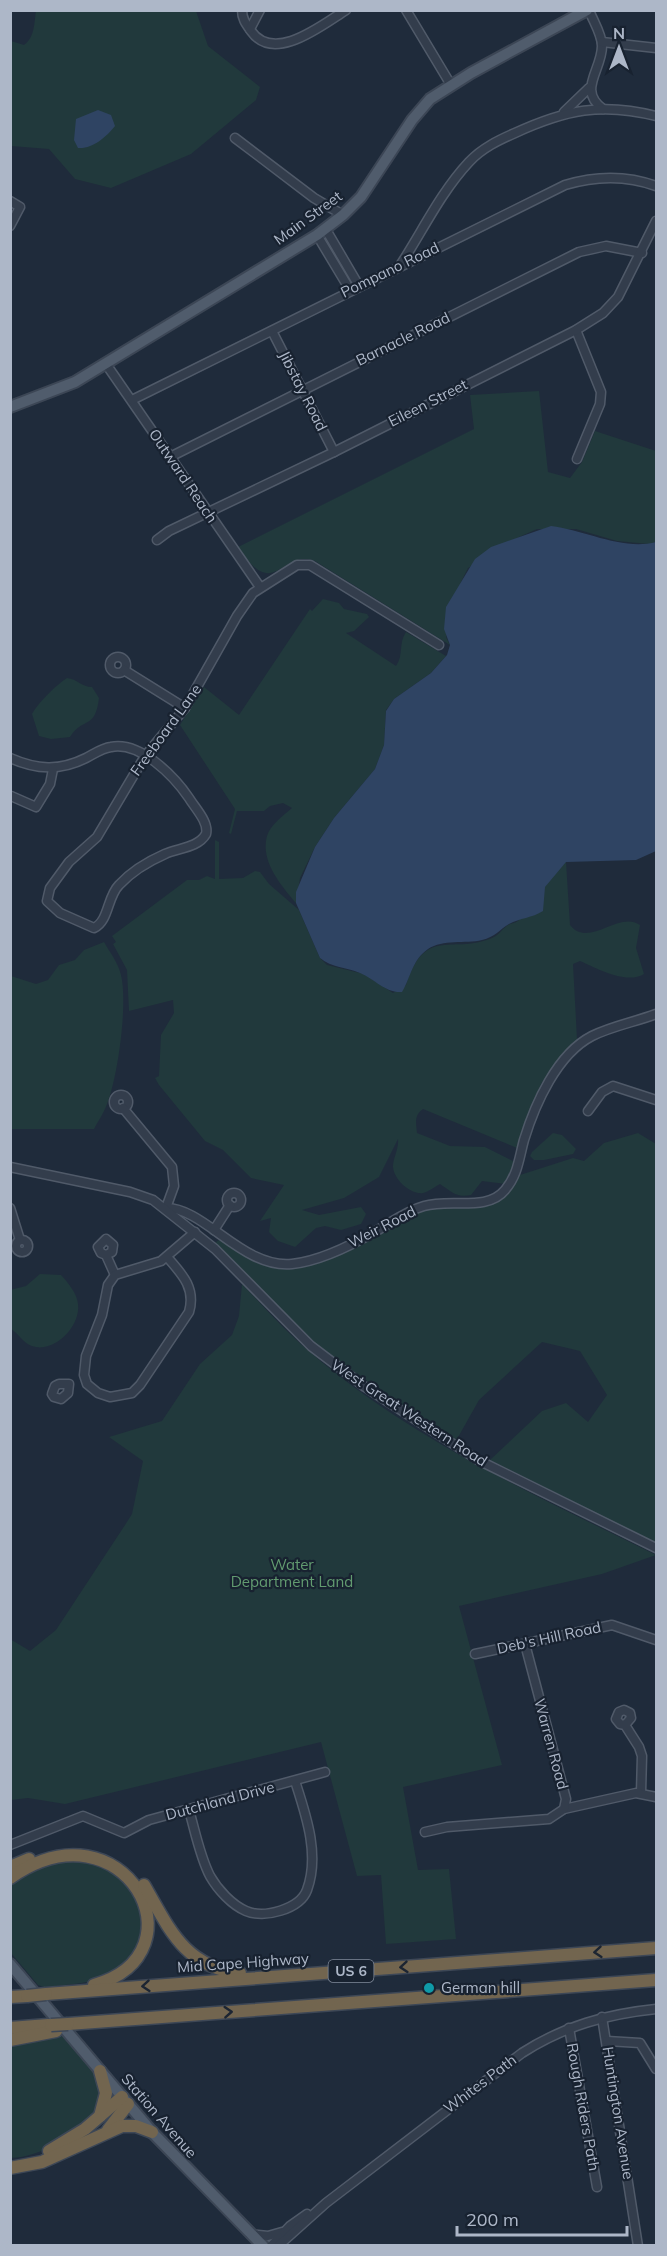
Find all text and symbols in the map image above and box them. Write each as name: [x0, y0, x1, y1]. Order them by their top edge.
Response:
north arrow: [589, 18, 649, 78]
text: N: [613, 23, 625, 43]
street label: Main Street: [270, 187, 346, 249]
street label: Pompano Road: [337, 238, 442, 302]
street label: Barnacle Road: [353, 308, 453, 370]
street label: Jibstay Road: [275, 347, 332, 434]
street label: Eileen Street: [385, 374, 471, 431]
street label: Outward Reach: [145, 425, 222, 526]
street label: Freeboard Lane: [126, 680, 205, 779]
street label: Weir Road: [345, 1201, 419, 1252]
street label: West Great Western Road: [327, 1355, 491, 1470]
park label: Water Department Land: [231, 1555, 353, 1591]
street label: Deb's Hill Road: [495, 1617, 603, 1658]
street label: Warren Road: [530, 1696, 573, 1791]
street label: Dutchland Drive: [163, 1777, 276, 1824]
one-way arrow: [594, 1945, 603, 1958]
street label: Mid Cape Highway: [176, 1948, 310, 1977]
road number: US 6: [328, 1960, 374, 1982]
one-way arrow: [399, 1960, 408, 1973]
place label: German hill: [441, 1978, 520, 1997]
one-way arrow: [142, 1979, 151, 1992]
marker: German hill: [422, 1981, 436, 1995]
one-way arrow: [223, 2006, 232, 2019]
street label: Rough Riders Path: [563, 2042, 604, 2172]
street label: Huntington Avenue: [599, 2045, 638, 2181]
street label: Whites Path: [440, 2050, 520, 2117]
street label: Station Avenue: [117, 2069, 201, 2162]
scale bar: [457, 2199, 626, 2237]
text: 200 m: [466, 2208, 519, 2231]

